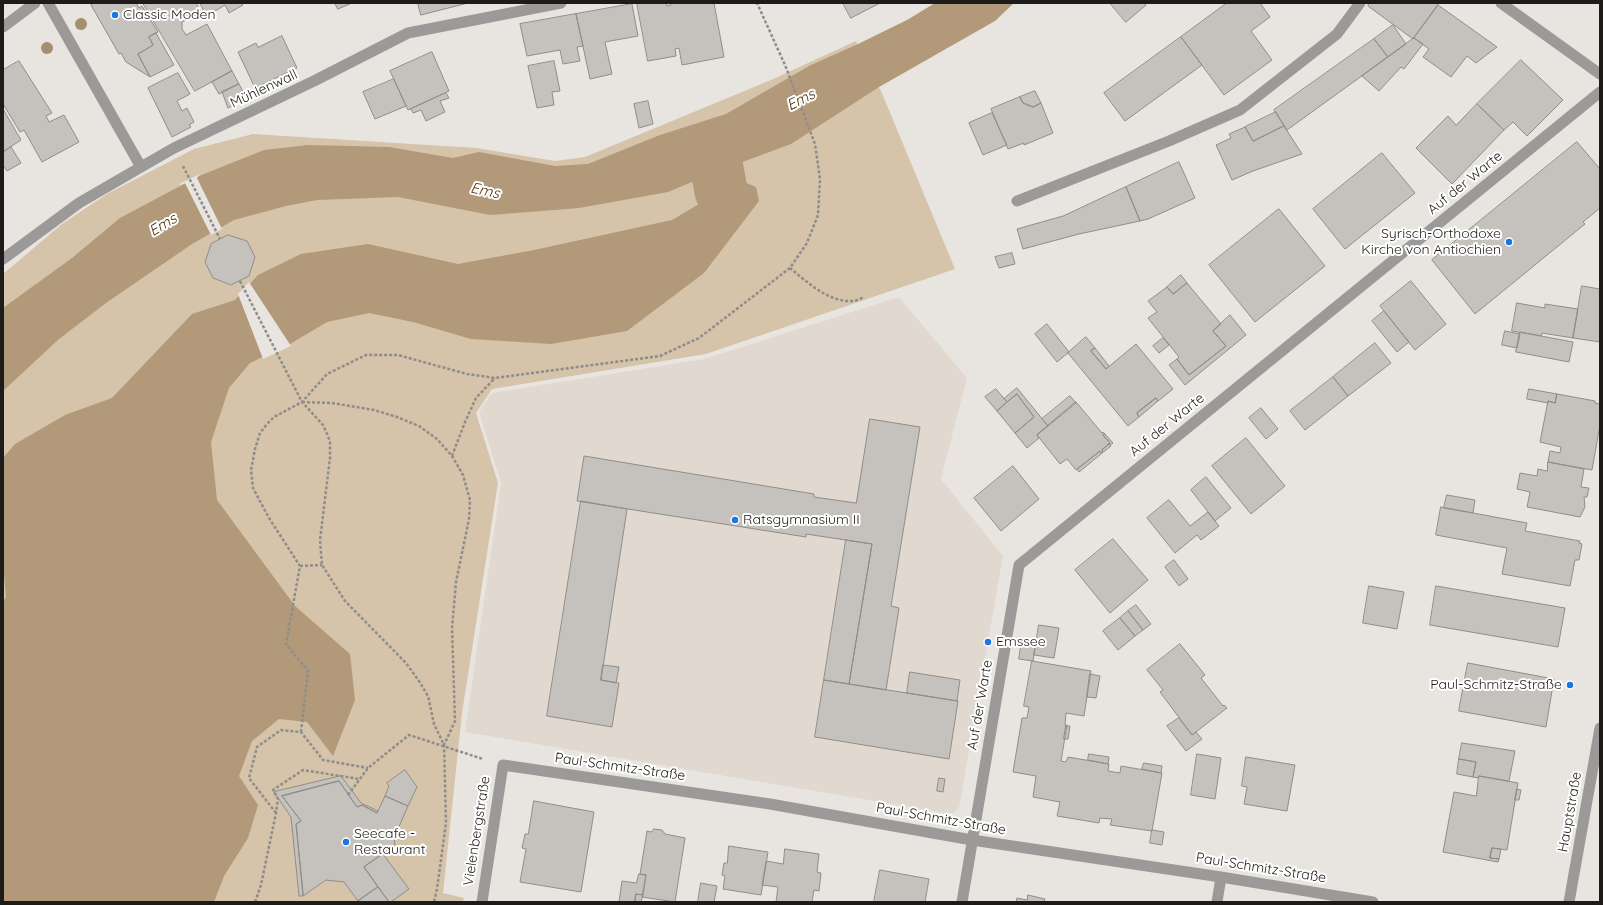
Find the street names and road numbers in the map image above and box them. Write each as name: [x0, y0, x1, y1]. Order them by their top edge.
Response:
street label: Mühlenwall: [228, 66, 300, 112]
street label: Auf der Warte: [1424, 148, 1506, 218]
street label: Auf der Warte: [1126, 390, 1208, 460]
street label: Auf der Warte: [964, 659, 996, 751]
street label: Paul-Schmitz-Straße: [554, 750, 686, 784]
street label: Hauptstraße: [1555, 771, 1585, 853]
street label: Vielenbergstraße: [460, 775, 494, 887]
street label: Paul-Schmitz-Straße: [875, 799, 1007, 839]
street label: Paul-Schmitz-Straße: [1195, 849, 1327, 887]

